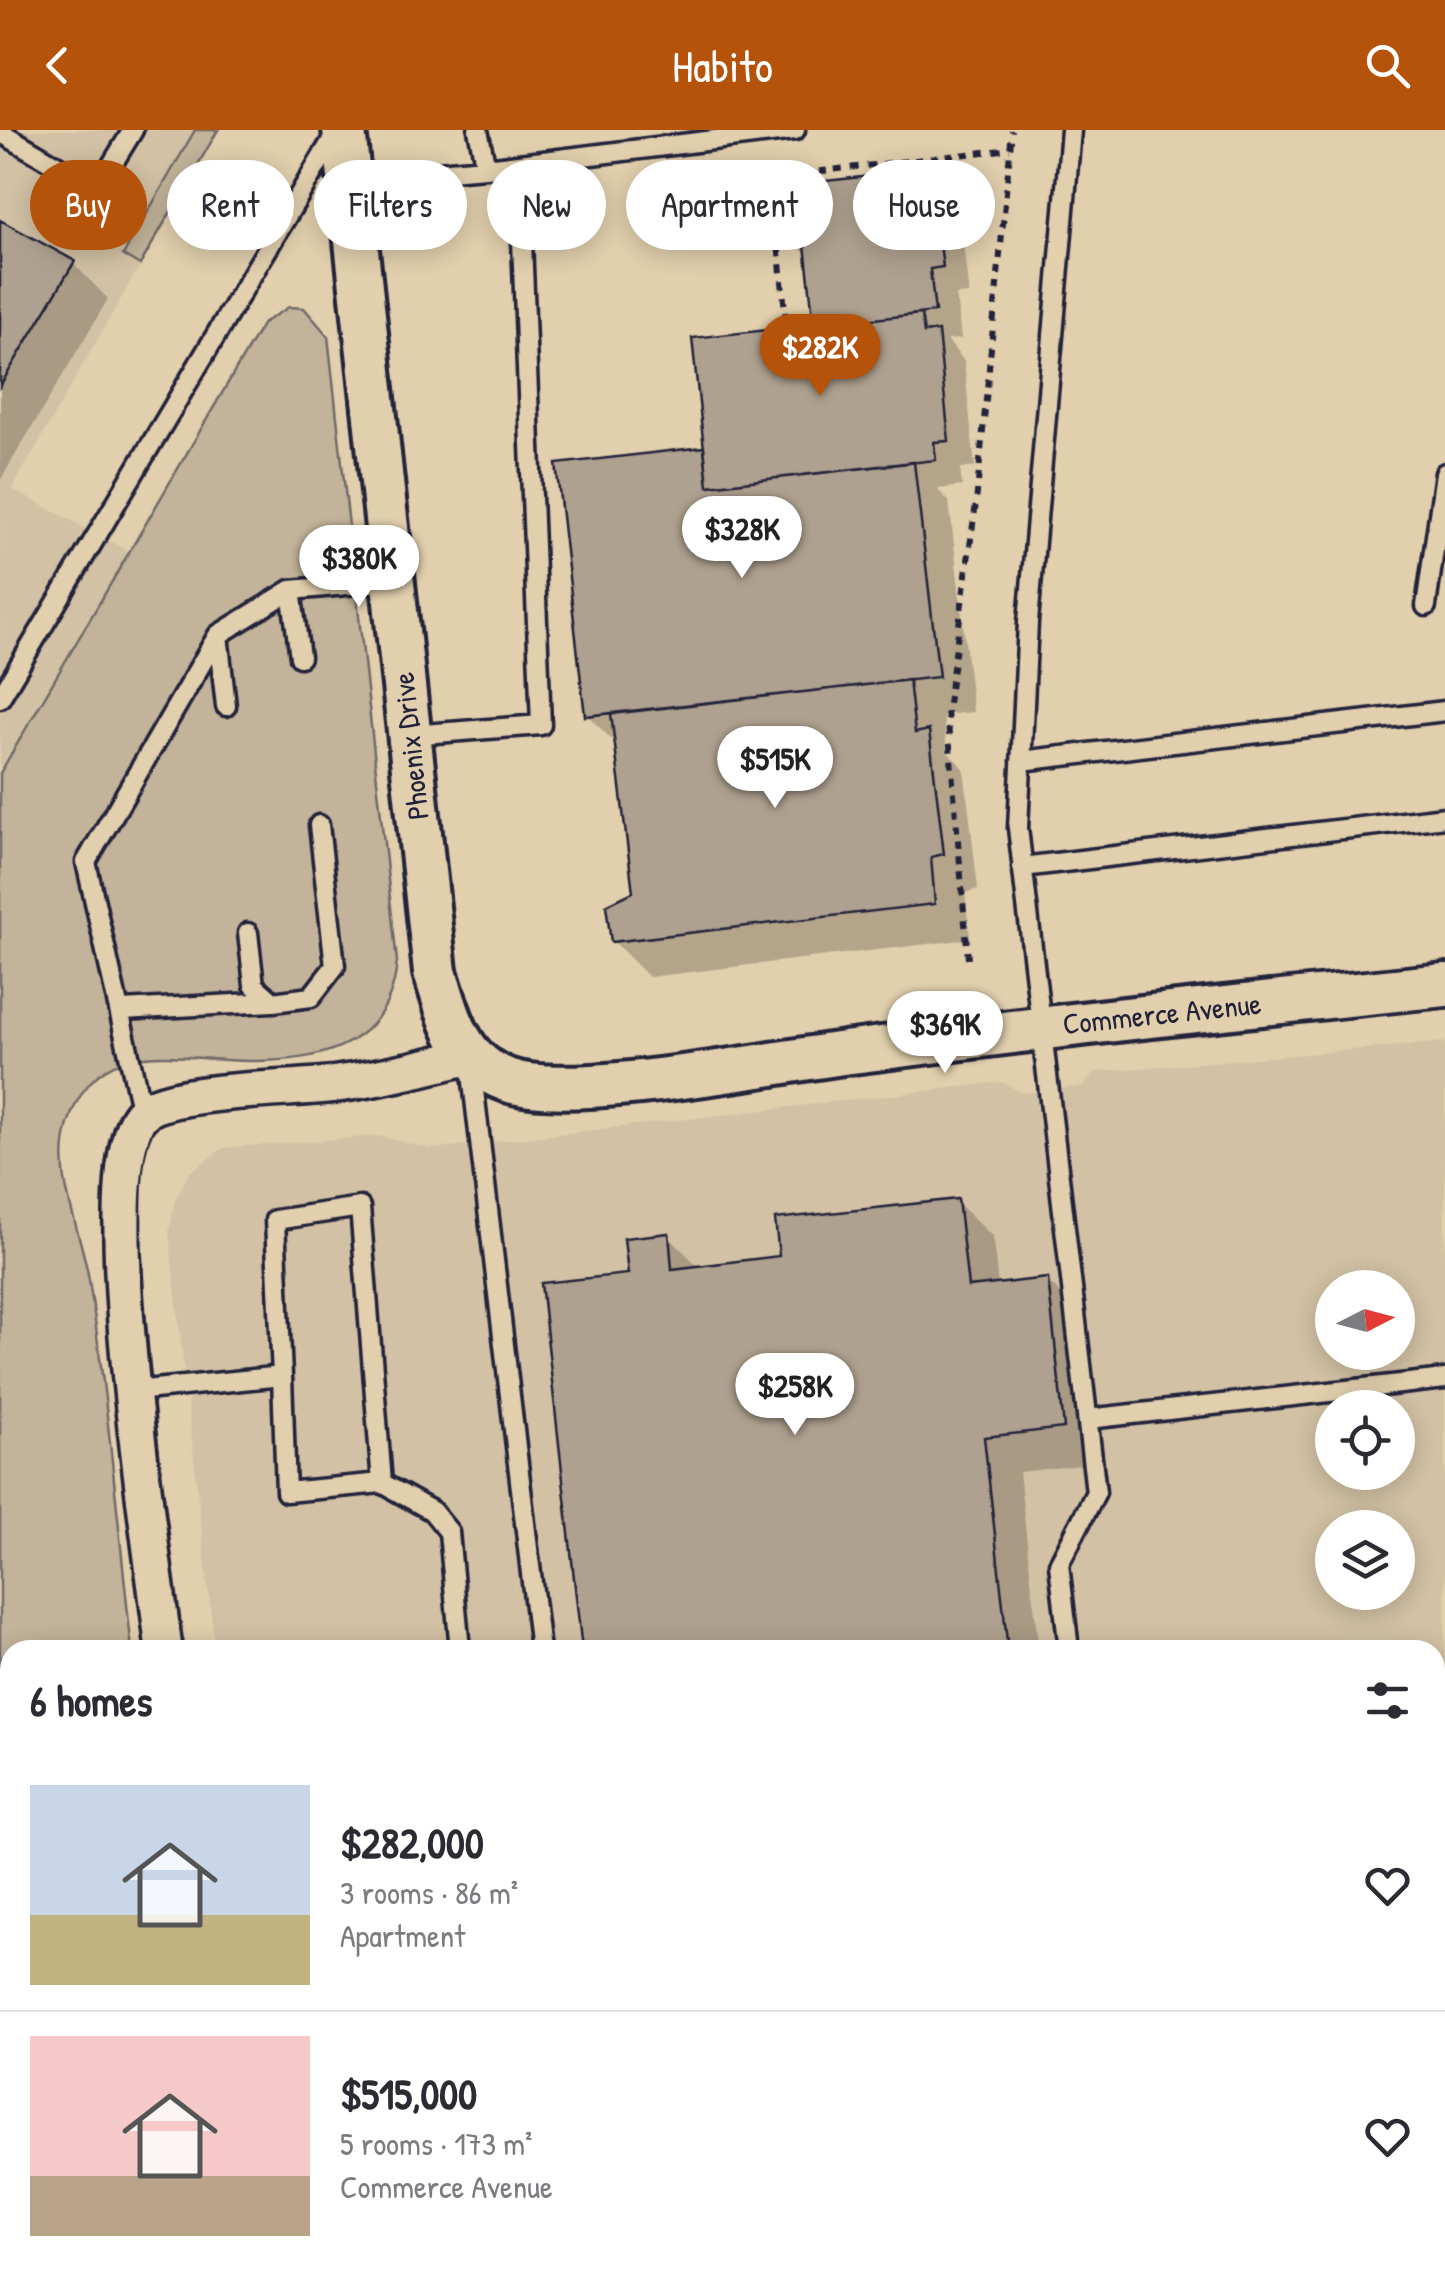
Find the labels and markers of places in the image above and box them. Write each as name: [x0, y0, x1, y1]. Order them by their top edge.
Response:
pin: $282K: [750, 314, 890, 399]
pin: $328K: [672, 496, 812, 581]
pin: $380K: [289, 525, 429, 610]
pin: $515K: [705, 726, 845, 811]
pin: $369K: [875, 991, 1015, 1076]
pin: $258K: [725, 1353, 865, 1438]

